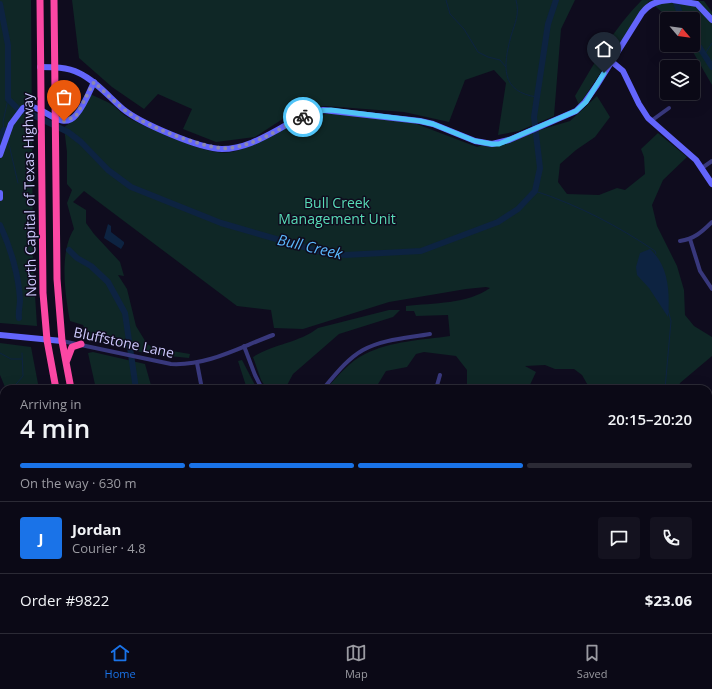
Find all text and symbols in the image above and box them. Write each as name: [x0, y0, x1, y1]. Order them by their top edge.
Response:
north arrow: [660, 12, 700, 52]
map controls: [660, 12, 700, 100]
pin: [587, 32, 621, 73]
icon: home: [593, 38, 615, 60]
button: layers: [660, 60, 700, 100]
pin: [47, 80, 81, 121]
icon: bag: [53, 86, 75, 108]
street label: North Capital of Texas Highway: [18, 92, 40, 297]
courier: [283, 97, 323, 137]
icon: bike: [292, 106, 314, 128]
park label: Bull Creek Management Unit: [278, 193, 396, 228]
water label: Bull Creek: [276, 229, 345, 263]
street label: Bluffstone Lane: [72, 322, 176, 362]
text: Arriving in: [20, 395, 82, 413]
text: 20:15–20:20: [608, 409, 692, 429]
text: 4 min: [20, 410, 90, 446]
text: On the way · 630 m: [20, 474, 136, 492]
button: chat: [598, 517, 640, 559]
button: phone: [650, 517, 692, 559]
text: Jordan: [72, 519, 121, 539]
text: J: [39, 528, 43, 548]
text: Courier · 4.8: [72, 539, 146, 557]
text: Order #9822: [20, 590, 109, 610]
text: $23.06: [645, 590, 692, 610]
tab: Home: [105, 642, 136, 681]
tab: Map: [345, 642, 368, 681]
tab: Saved: [577, 642, 607, 681]

